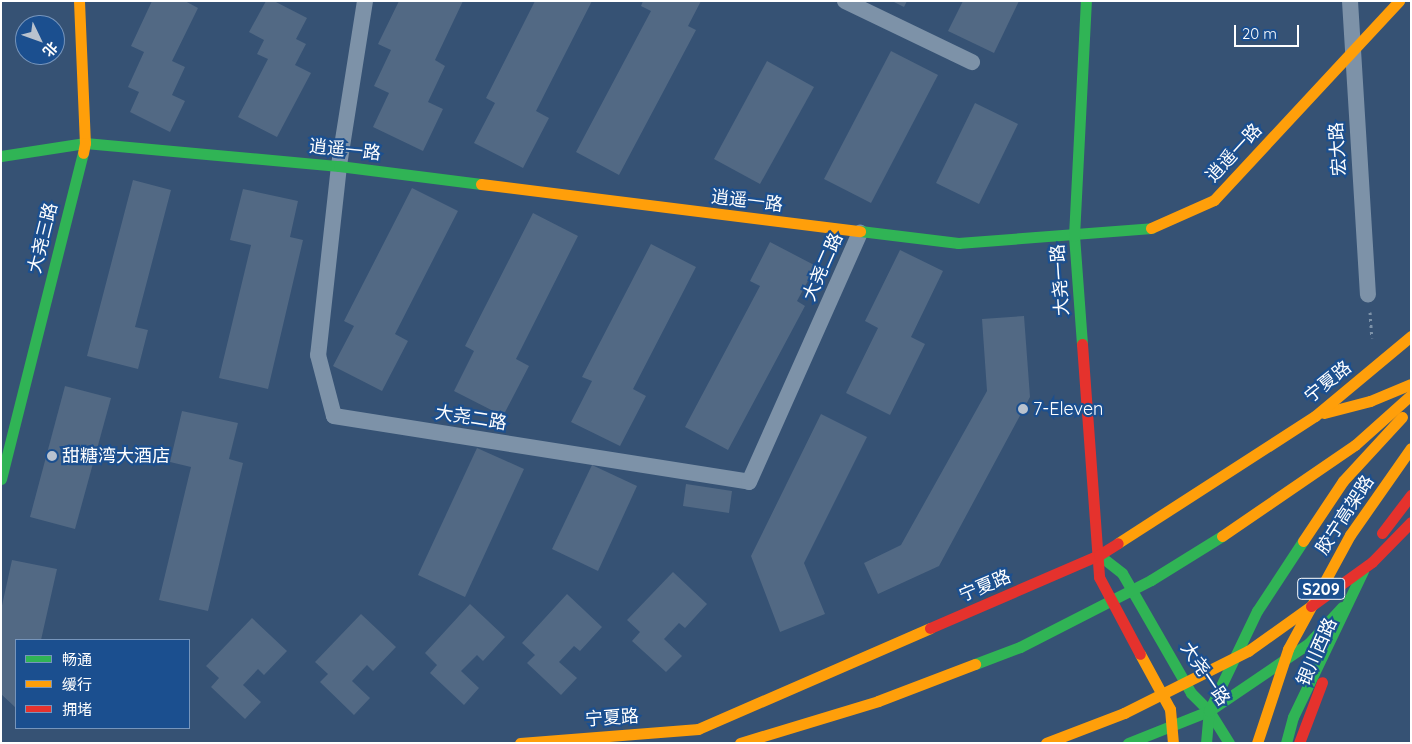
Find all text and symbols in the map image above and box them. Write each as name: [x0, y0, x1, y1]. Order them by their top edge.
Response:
north arrow: [15, 15, 65, 65]
scale bar: [1237, 15, 1302, 47]
text: 20 m: [1242, 24, 1277, 43]
text: 北: [39, 38, 62, 61]
street label: 逍遥一路: [1202, 119, 1266, 187]
street label: 宏大路: [1325, 121, 1351, 177]
street label: 逍遥一路: [308, 135, 382, 165]
street label: 逍遥一路: [710, 186, 784, 216]
street label: 大尧三路: [24, 200, 62, 276]
street label: 大尧二路: [798, 230, 848, 304]
street label: 大尧一路: [1047, 243, 1073, 317]
street label: 宁夏路: [1300, 357, 1356, 407]
place label: 7-Eleven: [1033, 398, 1104, 420]
street label: 大尧二路: [434, 402, 508, 434]
marker: 7-Eleven: [1017, 403, 1029, 415]
place label: 甜糖湾大酒店: [62, 445, 170, 467]
marker: 甜糖湾大酒店: [46, 450, 58, 462]
street label: 胶宁高架路: [1311, 471, 1379, 559]
street label: 宁夏路: [956, 566, 1014, 606]
road number: S209: [1296, 576, 1346, 602]
street label: 银川西路: [1292, 615, 1342, 689]
street label: 大尧一路: [1176, 638, 1234, 710]
legend: [15, 639, 190, 729]
text: 畅通: [62, 650, 92, 669]
text: 缓行: [62, 675, 92, 694]
text: 拥堵: [62, 700, 92, 719]
street label: 宁夏路: [584, 705, 640, 731]

